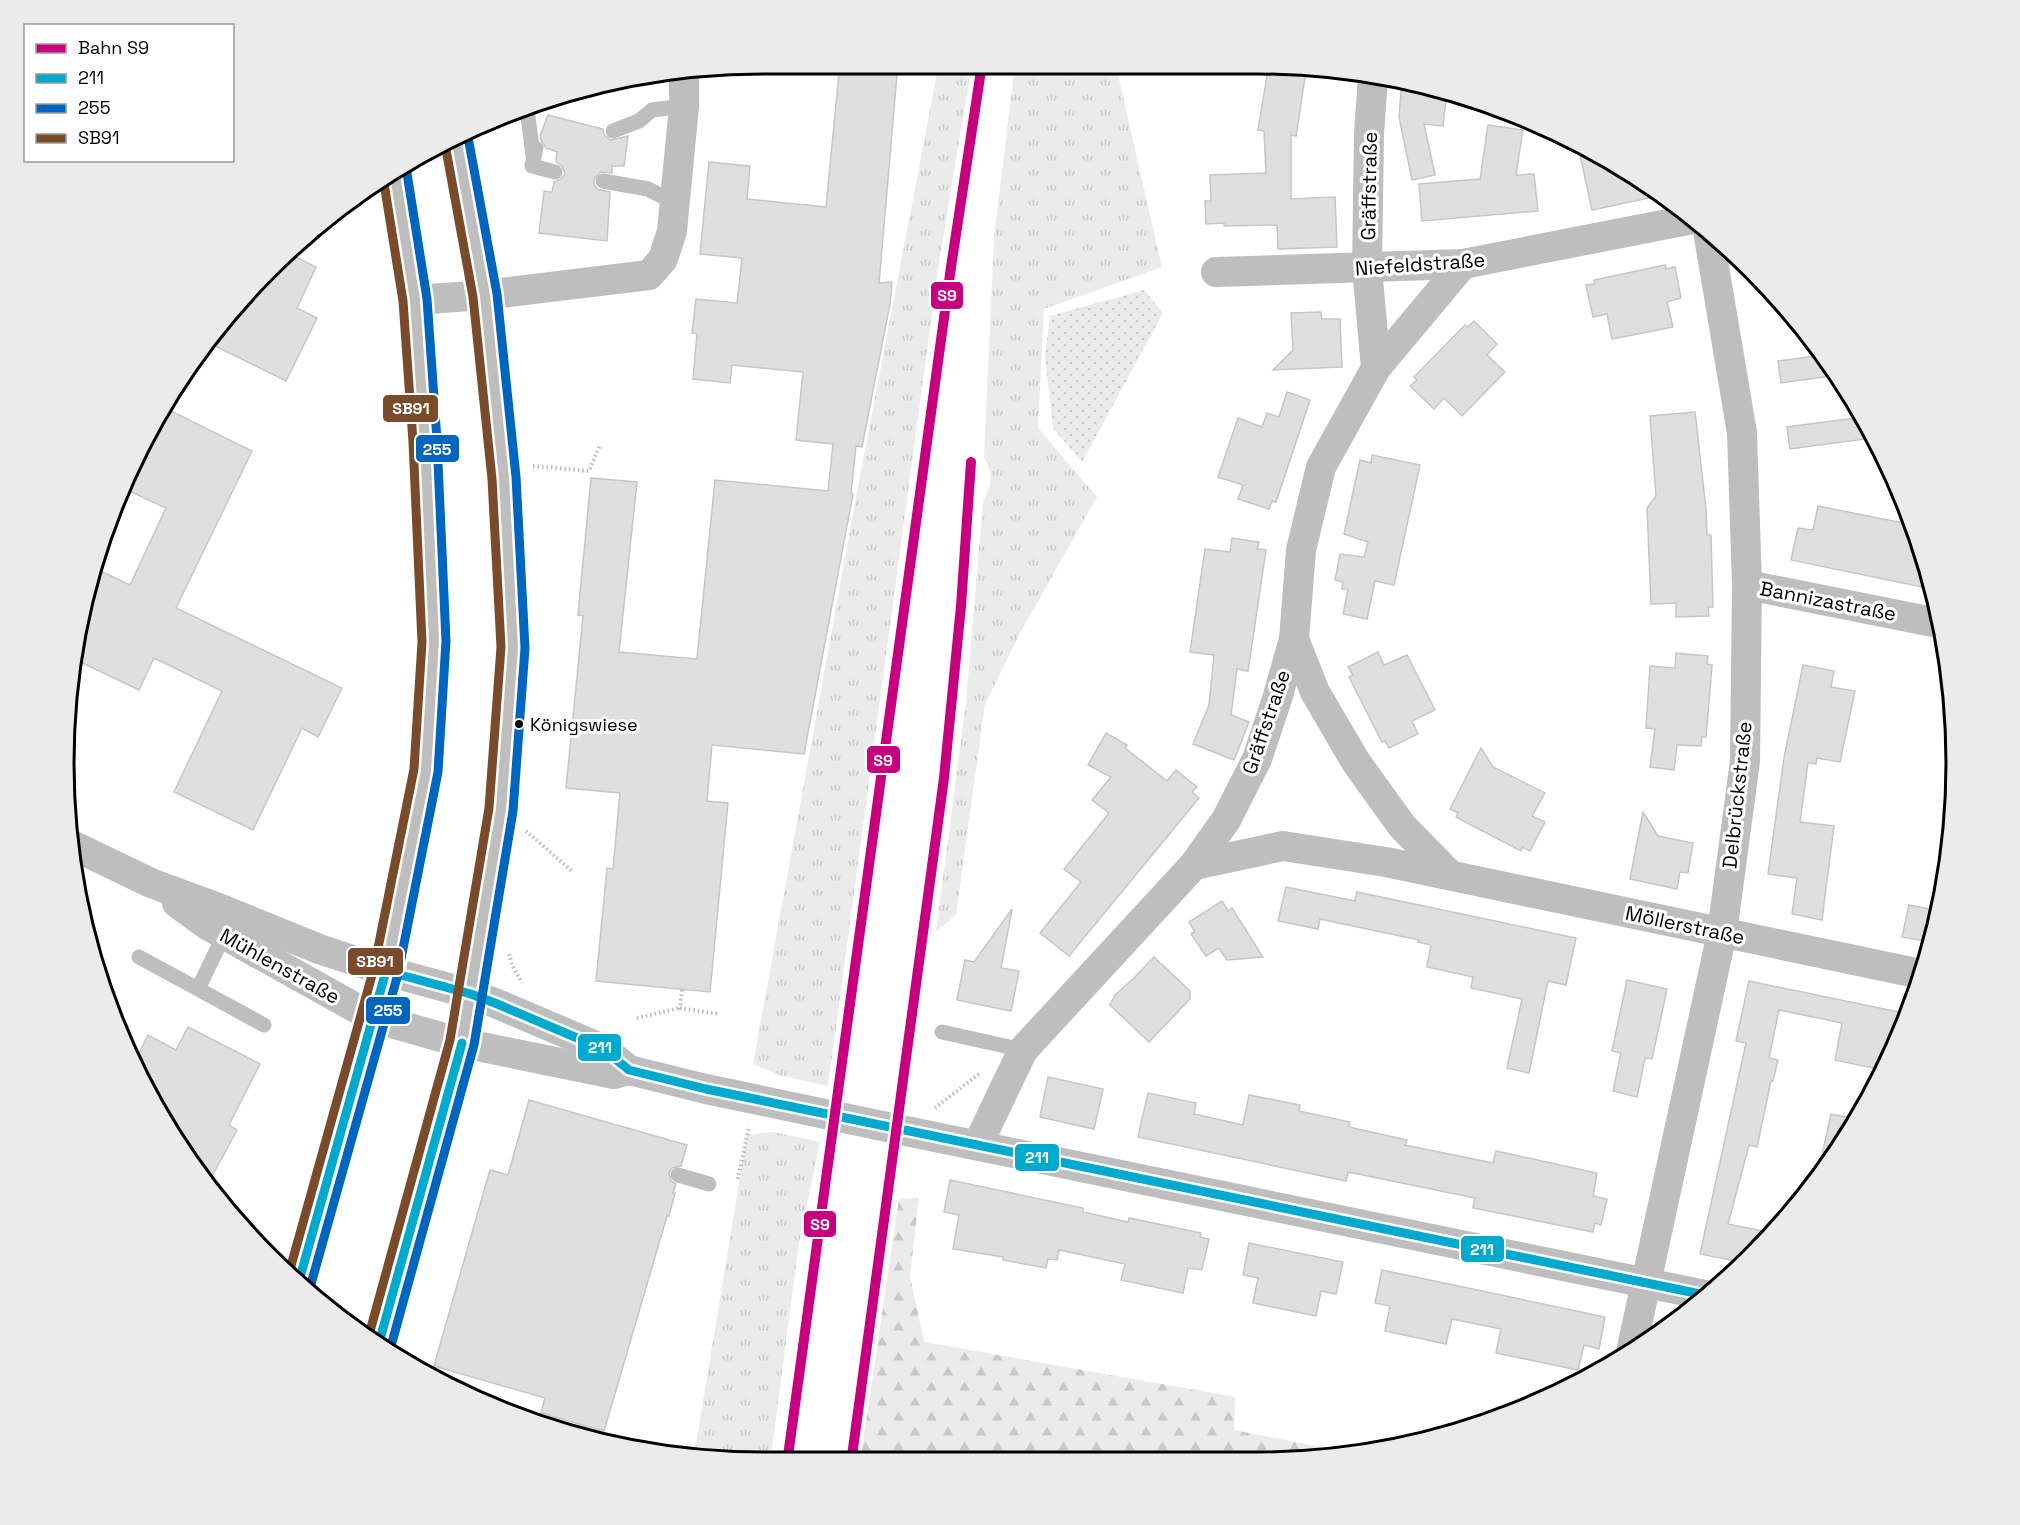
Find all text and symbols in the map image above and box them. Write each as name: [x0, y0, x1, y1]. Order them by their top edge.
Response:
legend: [24, 24, 234, 162]
text: Bahn S9: [78, 36, 149, 59]
text: 211: [78, 66, 104, 89]
text: 255: [78, 96, 110, 119]
text: SB91: [78, 126, 119, 149]
street label: Gräffstraße: [1355, 131, 1383, 241]
street label: Niefeldstraße: [1354, 246, 1486, 282]
line badge: S9: [930, 281, 964, 310]
text: S9: [937, 285, 957, 306]
line badge: SB91: [382, 394, 439, 423]
text: SB91: [392, 398, 430, 419]
line badge: 255: [415, 434, 460, 463]
text: 255: [423, 439, 452, 460]
street label: Bannizastraße: [1758, 575, 1898, 627]
street label: Gräffstraße: [1236, 666, 1296, 778]
place label: Königswiese: [530, 713, 638, 736]
marker: Königswiese: [513, 718, 525, 730]
street label: Delbrückstraße: [1716, 720, 1758, 870]
line badge: S9: [866, 745, 901, 774]
text: S9: [873, 750, 893, 771]
street label: Möllerstraße: [1623, 900, 1747, 950]
street label: Mühlenstraße: [215, 922, 345, 1010]
line badge: SB91: [347, 947, 404, 976]
text: SB91: [356, 951, 394, 972]
line badge: 255: [365, 996, 411, 1025]
text: 255: [374, 1000, 403, 1021]
line badge: 211: [577, 1033, 622, 1062]
text: 211: [588, 1037, 612, 1058]
line badge: 211: [1014, 1143, 1060, 1172]
text: 211: [1025, 1147, 1049, 1168]
line badge: S9: [803, 1210, 837, 1238]
text: S9: [810, 1214, 830, 1235]
line badge: 211: [1460, 1235, 1505, 1263]
text: 211: [1470, 1239, 1494, 1260]

